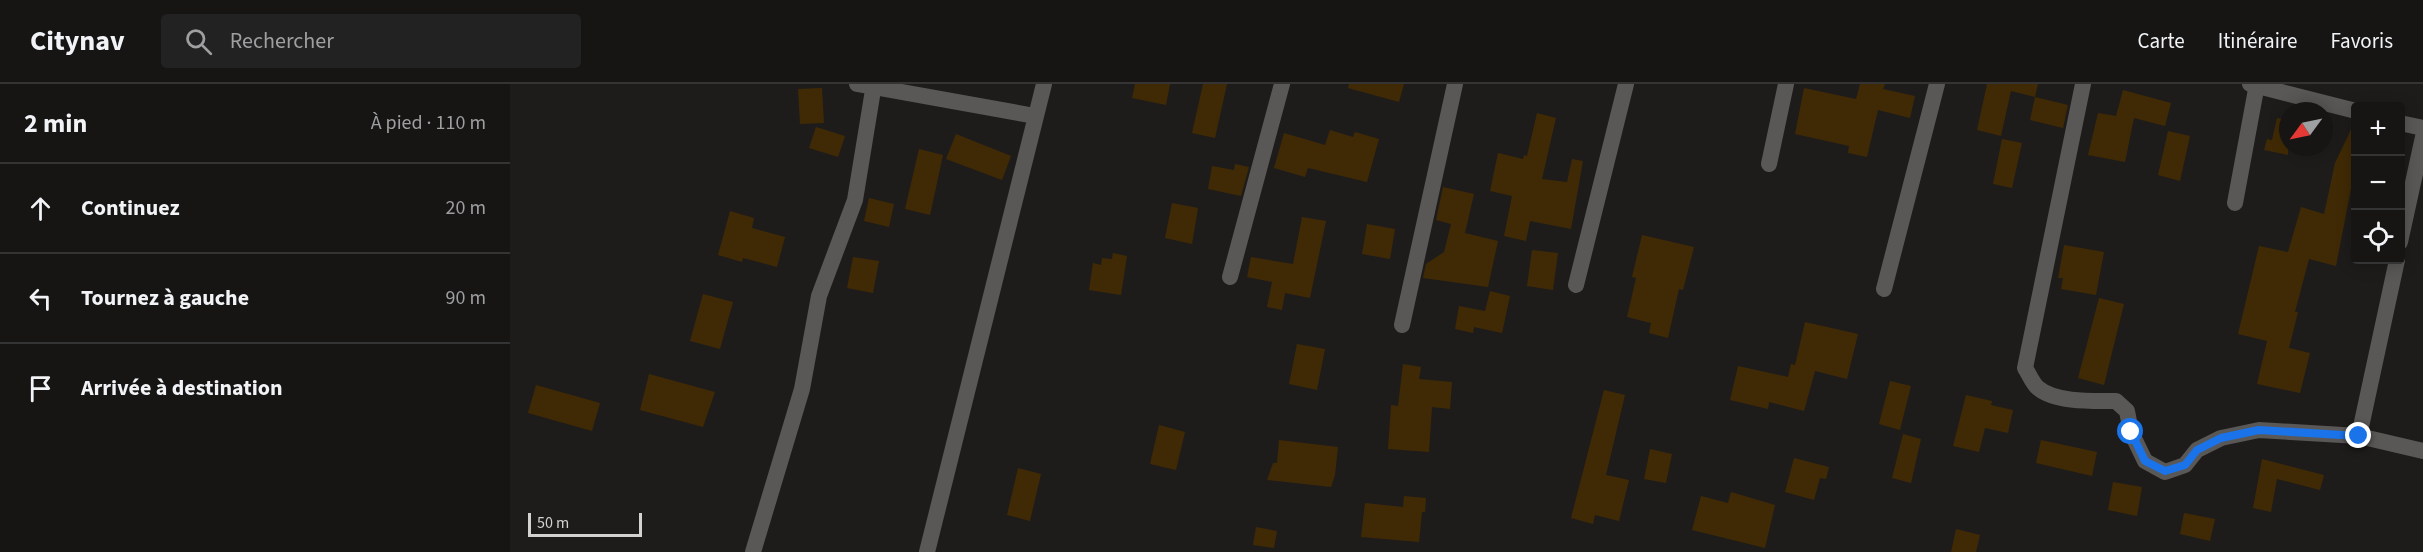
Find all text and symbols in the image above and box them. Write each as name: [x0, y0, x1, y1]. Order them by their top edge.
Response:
search box: [161, 14, 581, 68]
text: Citynav: [30, 21, 125, 61]
icon: search: [182, 25, 215, 58]
text: Rechercher: [230, 25, 334, 57]
text: Carte: [2138, 26, 2185, 56]
text: Itinéraire: [2218, 26, 2297, 56]
text: Favoris: [2330, 26, 2393, 56]
north arrow: [2279, 102, 2333, 156]
map controls: [2351, 102, 2405, 264]
button: +: [2351, 102, 2405, 156]
text: 2 min: [24, 105, 87, 142]
text: À pied · 110 m: [371, 109, 486, 137]
button: −: [2351, 156, 2405, 210]
icon: ahead: [24, 192, 57, 225]
text: Continuez: [81, 192, 180, 224]
text: 20 m: [446, 194, 486, 222]
button: locate: [2351, 210, 2405, 264]
icon: left: [24, 282, 57, 315]
text: Tournez à gauche: [81, 282, 249, 314]
text: 90 m: [446, 284, 486, 312]
icon: arrive: [24, 372, 57, 405]
text: Arrivée à destination: [81, 372, 283, 404]
route start: [2117, 418, 2143, 444]
route end: [2345, 422, 2371, 448]
scale bar: [528, 510, 642, 538]
text: 50 m: [537, 512, 569, 534]

